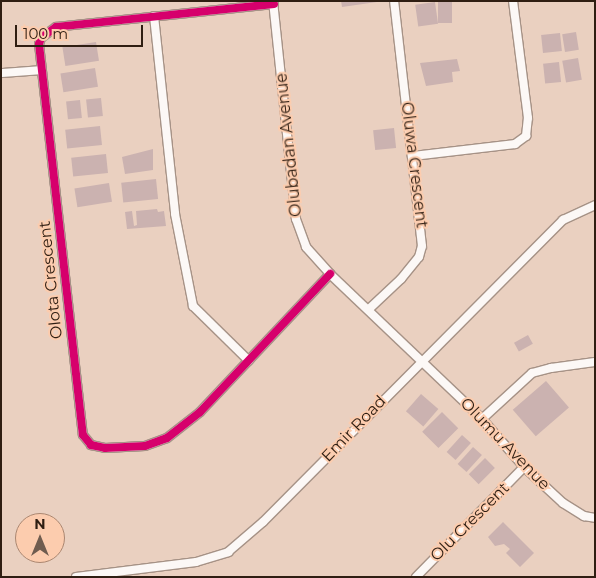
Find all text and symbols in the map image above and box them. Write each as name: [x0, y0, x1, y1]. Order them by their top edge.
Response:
scale bar: [18, 15, 145, 47]
text: 100 m: [23, 24, 68, 43]
street label: Olubadan Avenue: [272, 72, 306, 218]
street label: Oluwa Crescent: [397, 101, 431, 229]
street label: Olota Crescent: [35, 220, 67, 340]
street label: Emir Road: [318, 392, 390, 466]
street label: Olumu Avenue: [456, 394, 554, 494]
street label: Olu Crescent: [427, 479, 513, 565]
north arrow: [15, 513, 65, 563]
text: N: [34, 515, 46, 533]

